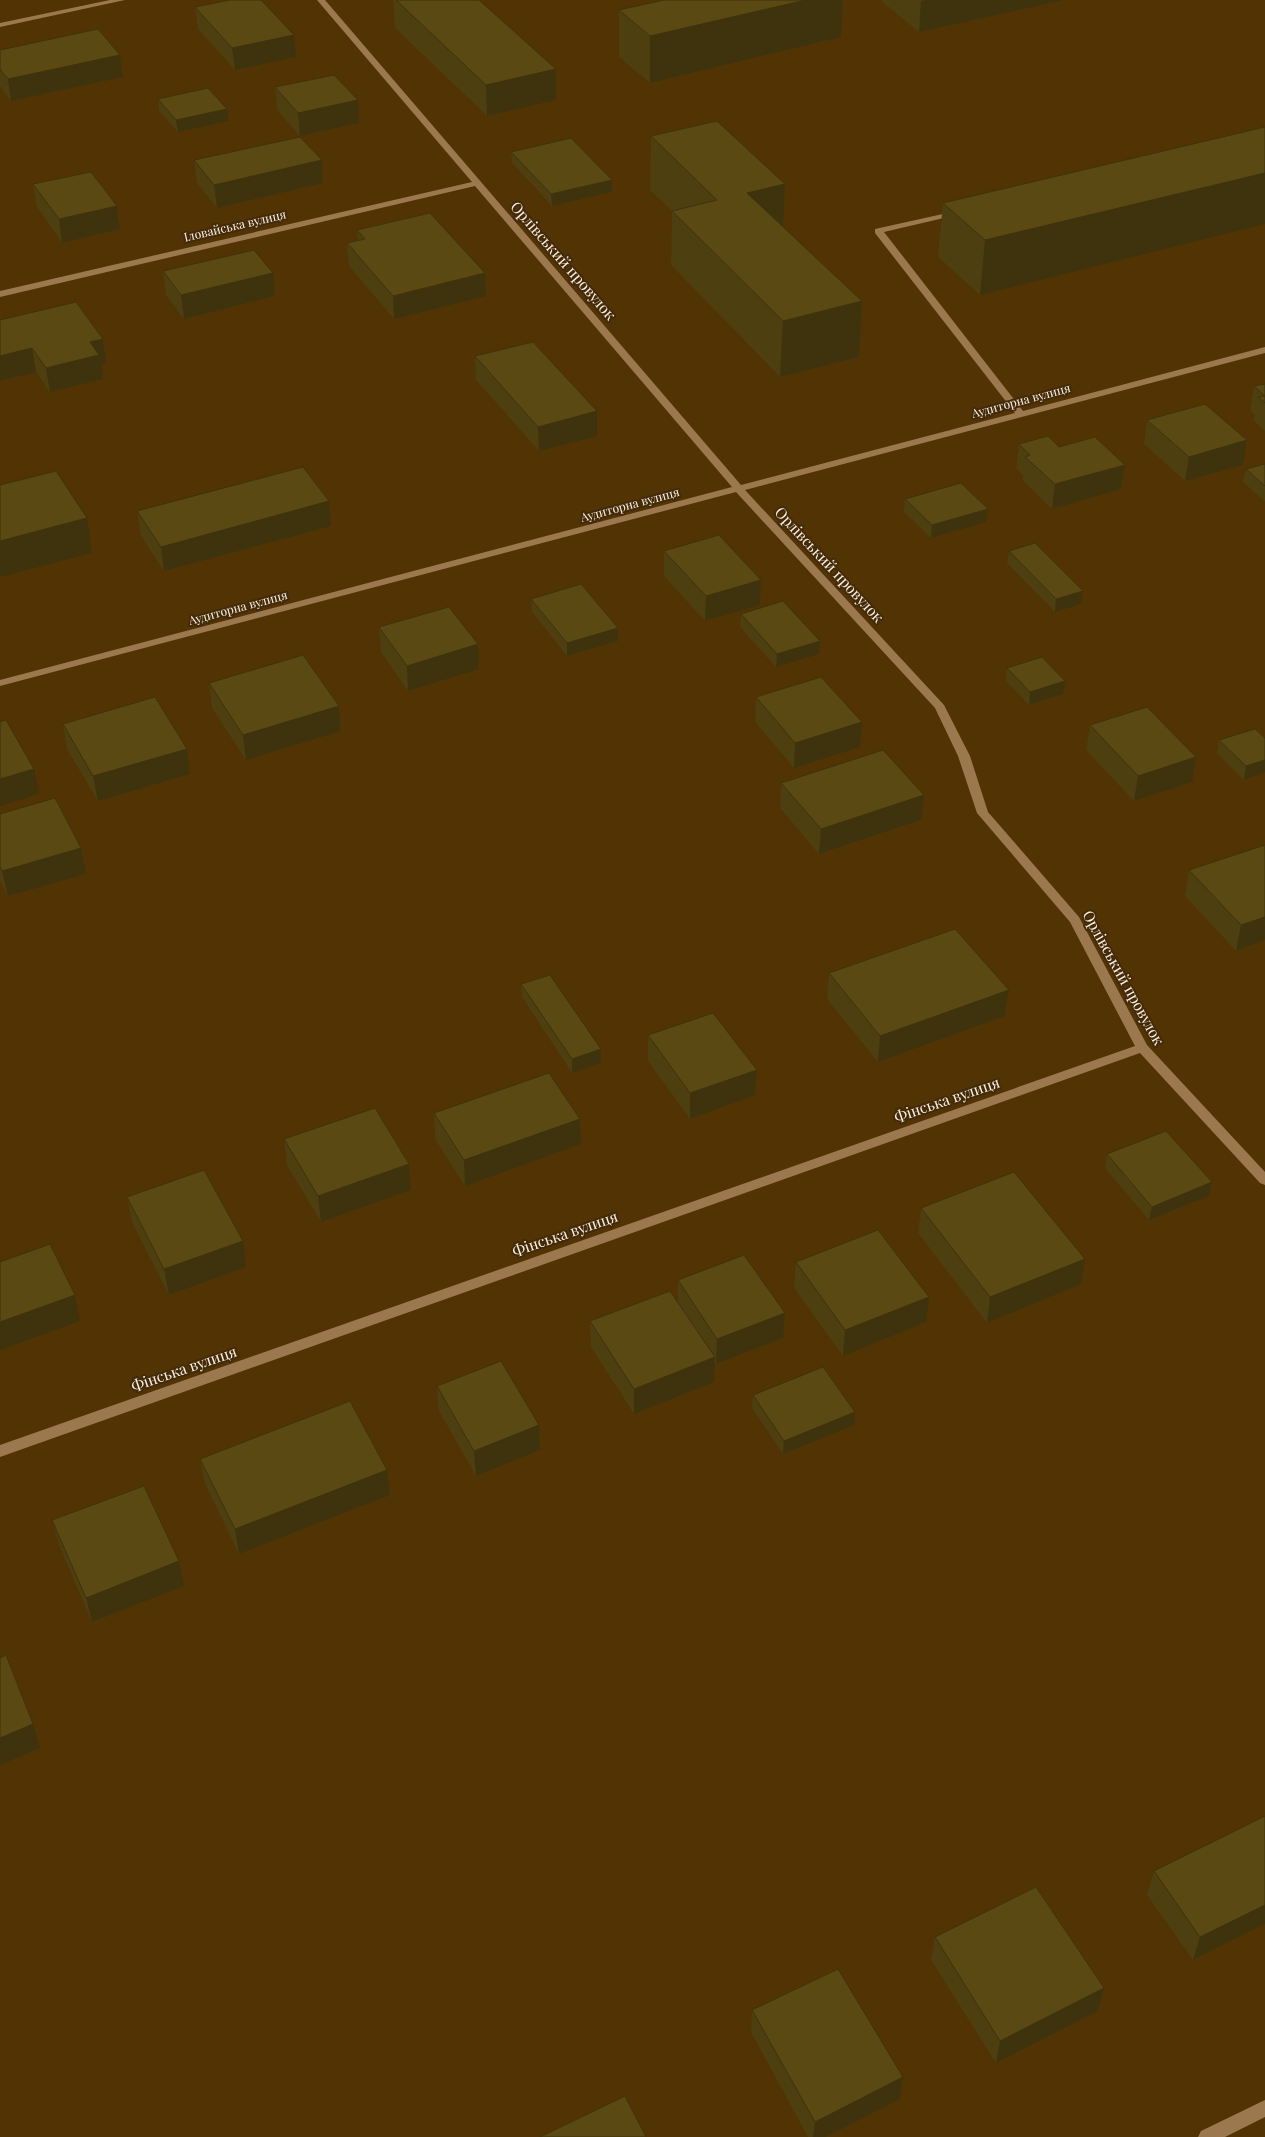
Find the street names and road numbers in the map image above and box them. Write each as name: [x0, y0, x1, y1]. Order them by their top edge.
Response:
street label: Орлівський провулок: [507, 197, 621, 324]
street label: Іловайська вулиця: [182, 205, 288, 245]
street label: Аудиторна вулиця: [969, 379, 1072, 421]
street label: Аудиторна вулиця: [578, 483, 681, 525]
street label: Орлівський провулок: [771, 502, 889, 627]
street label: Аудиторна вулиця: [186, 586, 289, 628]
street label: Орлівський провулок: [1078, 906, 1170, 1049]
street label: Фінська вулиця: [891, 1072, 1002, 1126]
street label: Фінська вулиця: [509, 1206, 620, 1260]
street label: Фінська вулиця: [128, 1341, 239, 1395]

